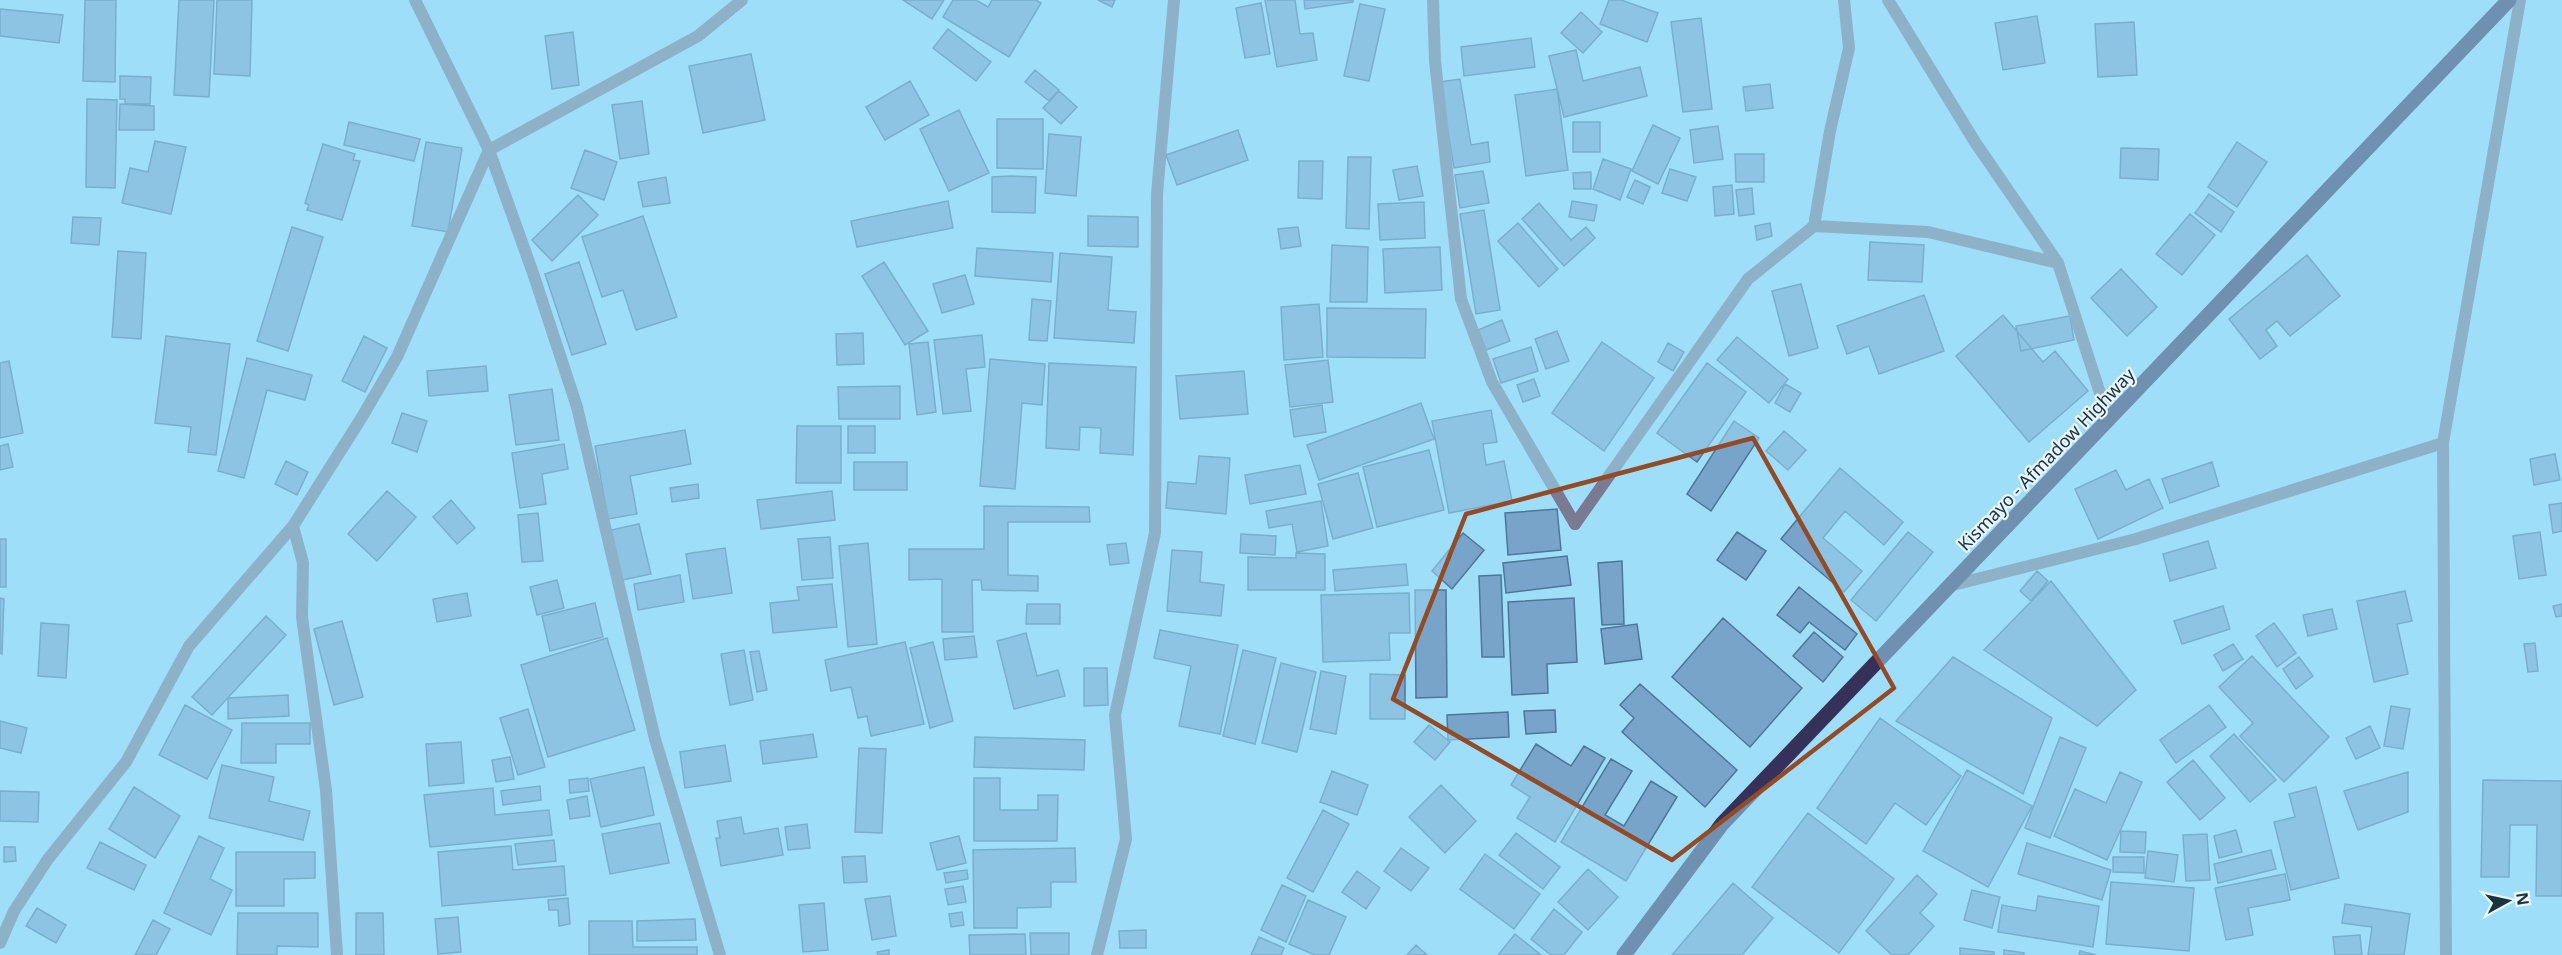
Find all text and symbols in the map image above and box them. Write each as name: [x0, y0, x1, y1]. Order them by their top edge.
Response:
street label: Kismayo - Afmadow Highway: [1952, 362, 2140, 556]
north arrow: [2478, 871, 2538, 931]
text: N: [2511, 891, 2535, 907]

